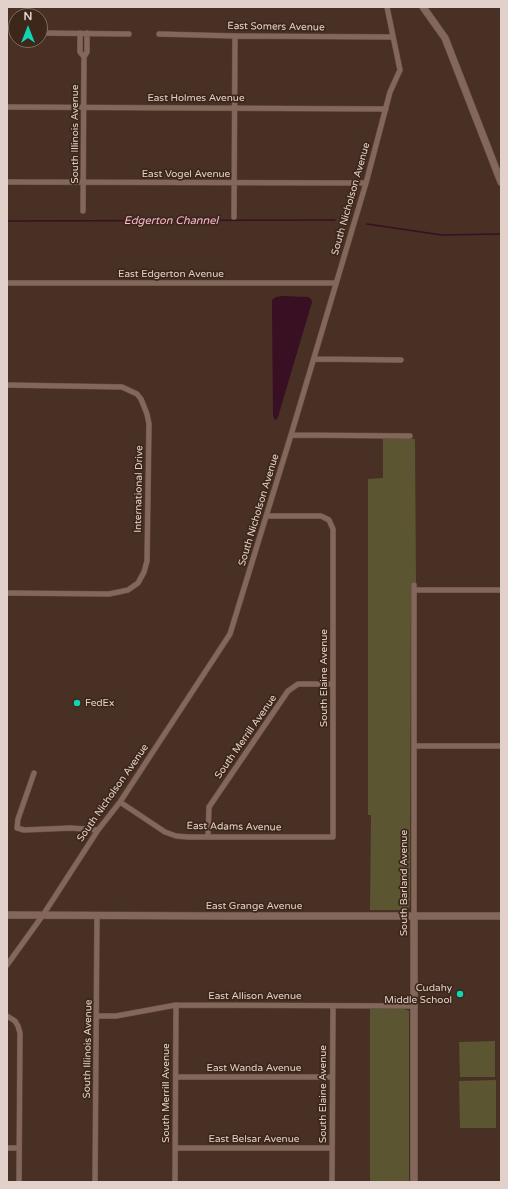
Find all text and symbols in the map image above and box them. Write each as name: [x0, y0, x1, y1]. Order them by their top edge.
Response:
north arrow: [8, 8, 48, 48]
text: N: [24, 10, 32, 23]
street label: East Somers Avenue: [227, 20, 325, 34]
street label: South Illinois Avenue: [69, 85, 81, 183]
street label: East Holmes Avenue: [147, 92, 245, 104]
street label: South Nicholson Avenue: [329, 141, 373, 257]
street label: East Vogel Avenue: [142, 168, 230, 180]
water label: Edgerton Channel: [124, 214, 218, 228]
street label: East Edgerton Avenue: [118, 268, 224, 280]
street label: International Drive: [132, 445, 146, 533]
street label: South Nicholson Avenue: [236, 452, 282, 568]
street label: South Elaine Avenue: [318, 629, 330, 727]
street label: South Merrill Avenue: [213, 693, 279, 781]
place label: FedEx: [85, 697, 114, 709]
marker: FedEx: [72, 698, 82, 708]
street label: South Nicholson Avenue: [75, 742, 151, 844]
street label: East Adams Avenue: [187, 820, 281, 834]
street label: South Barland Avenue: [398, 830, 410, 936]
street label: East Grange Avenue: [206, 900, 302, 912]
place label: Cudahy Middle School: [384, 982, 452, 1006]
marker: Cudahy Middle School: [455, 989, 465, 999]
street label: East Allison Avenue: [208, 990, 302, 1002]
street label: South Illinois Avenue: [81, 999, 95, 1099]
street label: South Merrill Avenue: [160, 1043, 172, 1143]
street label: South Elaine Avenue: [317, 1045, 329, 1143]
street label: East Wanda Avenue: [207, 1062, 301, 1074]
street label: East Belsar Avenue: [209, 1133, 299, 1145]

